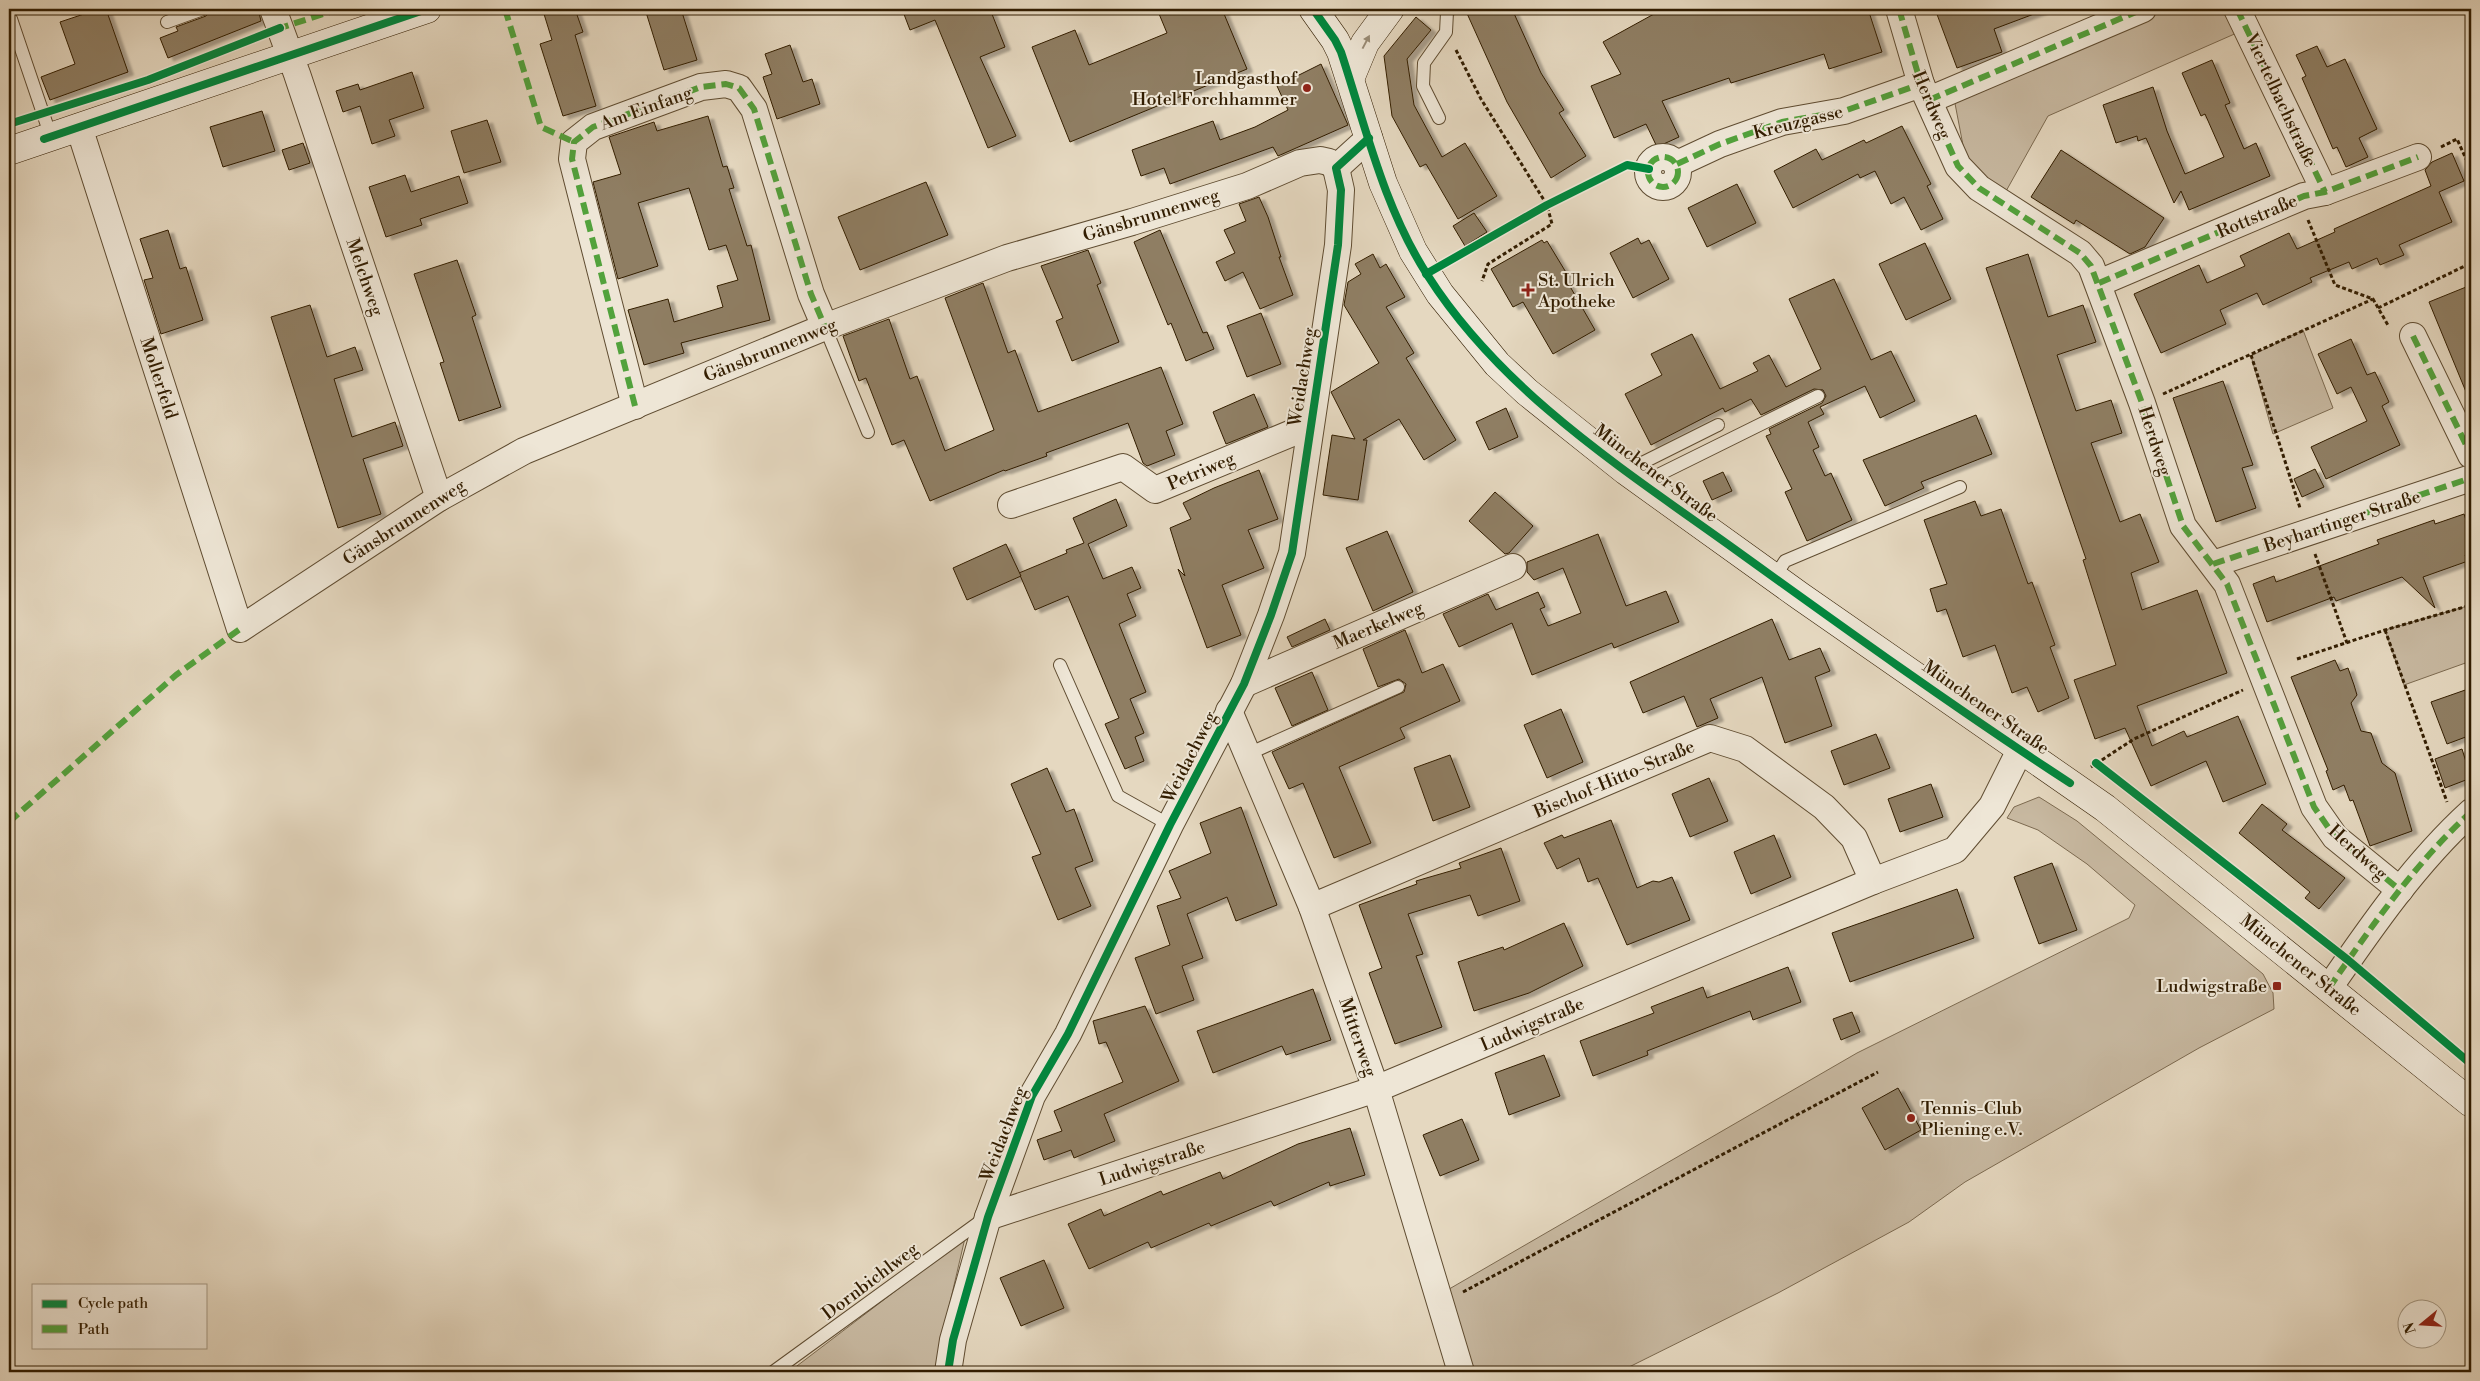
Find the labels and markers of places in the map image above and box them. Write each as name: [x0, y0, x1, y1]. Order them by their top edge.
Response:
place label: Landgasthof Hotel Forchhammer: [1132, 67, 1298, 111]
marker: Landgasthof Hotel Forchhammer: [1301, 82, 1313, 94]
place label: St. Ulrich Apotheke: [1537, 269, 1615, 313]
marker: St. Ulrich Apotheke: [1522, 284, 1534, 296]
place label: Ludwigstraße: [2156, 975, 2267, 998]
marker: Ludwigstraße: [2271, 980, 2283, 992]
place label: Tennis-Club Pliening e.V.: [1921, 1097, 2023, 1141]
marker: Tennis-Club Pliening e.V.: [1905, 1112, 1917, 1124]

